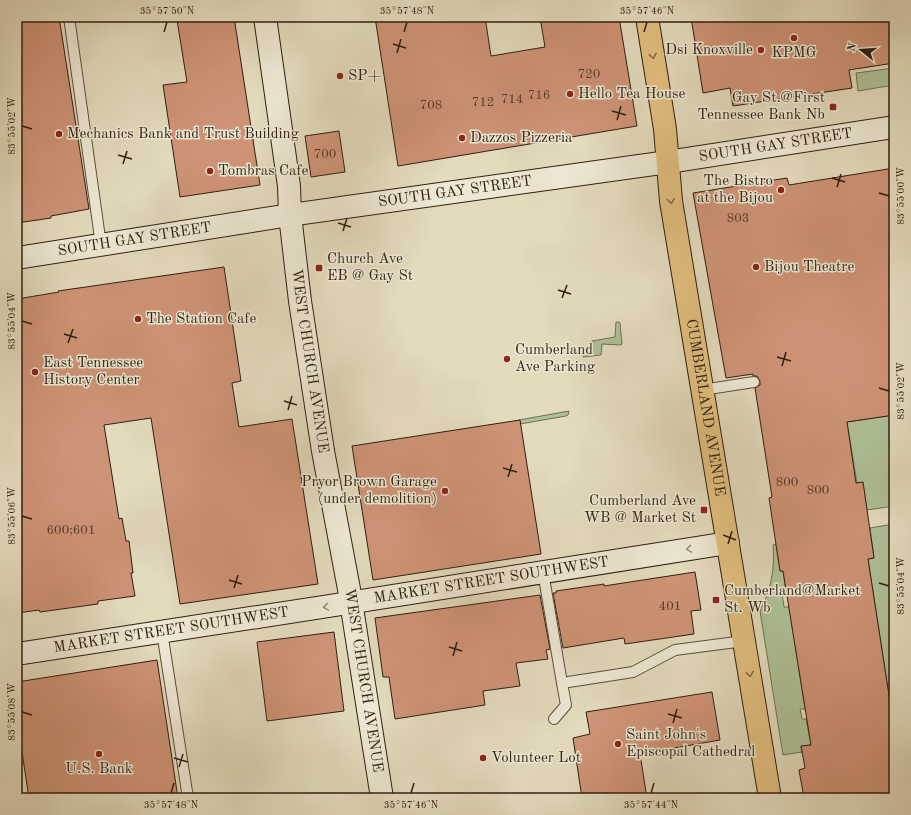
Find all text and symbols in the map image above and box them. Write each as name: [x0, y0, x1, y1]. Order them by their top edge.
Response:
text: 35°57'50"N: [140, 6, 195, 16]
text: 35°57'48"N: [380, 6, 435, 16]
text: 35°57'46"N: [620, 6, 675, 16]
north arrow: [841, 30, 881, 70]
marker: KPMG: [789, 33, 799, 43]
text: N: [846, 41, 860, 53]
place label: Dsi Knoxville: [665, 43, 753, 58]
marker: Dsi Knoxville: [756, 45, 766, 55]
place label: KPMG: [772, 46, 817, 61]
one-way arrow: [648, 52, 657, 59]
house number: 720: [578, 68, 600, 81]
place label: SP+: [348, 69, 382, 84]
marker: SP+: [335, 71, 345, 81]
place label: Hello Tea House: [578, 87, 685, 102]
house number: 716: [528, 89, 550, 102]
marker: Hello Tea House: [565, 89, 575, 99]
place label: Gay St.@First Tennessee Bank Nb: [697, 91, 825, 123]
house number: 714: [501, 93, 523, 106]
house number: 712: [472, 96, 494, 109]
text: 83°55'02"W: [7, 97, 17, 155]
house number: 708: [420, 99, 442, 112]
marker: Gay St.@First Tennessee Bank Nb: [828, 102, 838, 112]
street label: SOUTH GAY STREET: [698, 126, 853, 165]
place label: Mechanics Bank and Trust Building: [67, 127, 299, 142]
marker: Mechanics Bank and Trust Building: [54, 129, 64, 139]
place label: Dazzos Pizzeria: [470, 131, 573, 146]
marker: Dazzos Pizzeria: [457, 133, 467, 143]
house number: 700: [314, 148, 336, 161]
place label: Tombras Cafe: [218, 164, 308, 179]
marker: Tombras Cafe: [205, 166, 215, 176]
text: 83°55'00"W: [896, 167, 906, 225]
street label: SOUTH GAY STREET: [377, 174, 533, 210]
place label: The Bistro at the Bijou: [697, 174, 773, 206]
marker: The Bistro at the Bijou: [776, 185, 786, 195]
one-way arrow: [666, 198, 675, 204]
house number: 803: [727, 212, 749, 225]
street label: SOUTH GAY STREET: [57, 220, 212, 259]
place label: Church Ave EB @ Gay St: [327, 252, 413, 284]
place label: Bijou Theatre: [764, 260, 854, 275]
marker: Bijou Theatre: [751, 262, 761, 272]
marker: Church Ave EB @ Gay St: [314, 263, 324, 273]
street label: WEST CHURCH AVENUE: [289, 268, 331, 454]
text: 83°55'04"W: [7, 292, 17, 350]
place label: The Station Cafe: [146, 312, 256, 327]
marker: The Station Cafe: [133, 314, 143, 324]
street label: CUMBERLAND AVENUE: [683, 318, 727, 497]
place label: Cumberland Ave Parking: [515, 343, 595, 375]
marker: Cumberland Ave Parking: [502, 354, 512, 364]
place label: East Tennessee History Center: [43, 356, 143, 388]
text: 83°55'02"W: [896, 362, 906, 420]
marker: East Tennessee History Center: [30, 367, 40, 377]
place label: Pryor Brown Garage (under demolition): [301, 475, 437, 507]
house number: 800: [776, 476, 798, 489]
house number: 800: [807, 484, 829, 497]
marker: Pryor Brown Garage (under demolition): [440, 486, 450, 496]
text: 83°55'06"W: [7, 487, 17, 545]
place label: Cumberland Ave WB @ Market St: [584, 494, 696, 526]
marker: Cumberland Ave WB @ Market St: [699, 505, 709, 515]
house number: 600;601: [47, 524, 95, 537]
one-way arrow: [686, 544, 692, 553]
street label: MARKET STREET SOUTHWEST: [373, 554, 610, 606]
text: 83°55'04"W: [896, 557, 906, 615]
place label: Cumberland@Market St. Wb: [724, 584, 860, 616]
street label: WEST CHURCH AVENUE: [342, 588, 385, 773]
marker: Cumberland@Market St. Wb: [711, 595, 721, 605]
house number: 401: [659, 600, 681, 613]
one-way arrow: [323, 602, 329, 611]
street label: MARKET STREET SOUTHWEST: [52, 605, 290, 656]
one-way arrow: [745, 671, 754, 677]
text: 83°55'08"W: [7, 683, 17, 741]
place label: Saint John's Episcopal Cathedral: [626, 728, 755, 760]
marker: Saint John's Episcopal Cathedral: [613, 739, 623, 749]
marker: U.S. Bank: [94, 749, 104, 759]
place label: Volunteer Lot: [491, 751, 581, 766]
marker: Volunteer Lot: [478, 753, 488, 763]
place label: U.S. Bank: [65, 762, 133, 777]
text: 35°57'48"N: [144, 800, 199, 810]
text: 35°57'46"N: [384, 800, 439, 810]
text: 35°57'44"N: [624, 800, 679, 810]

